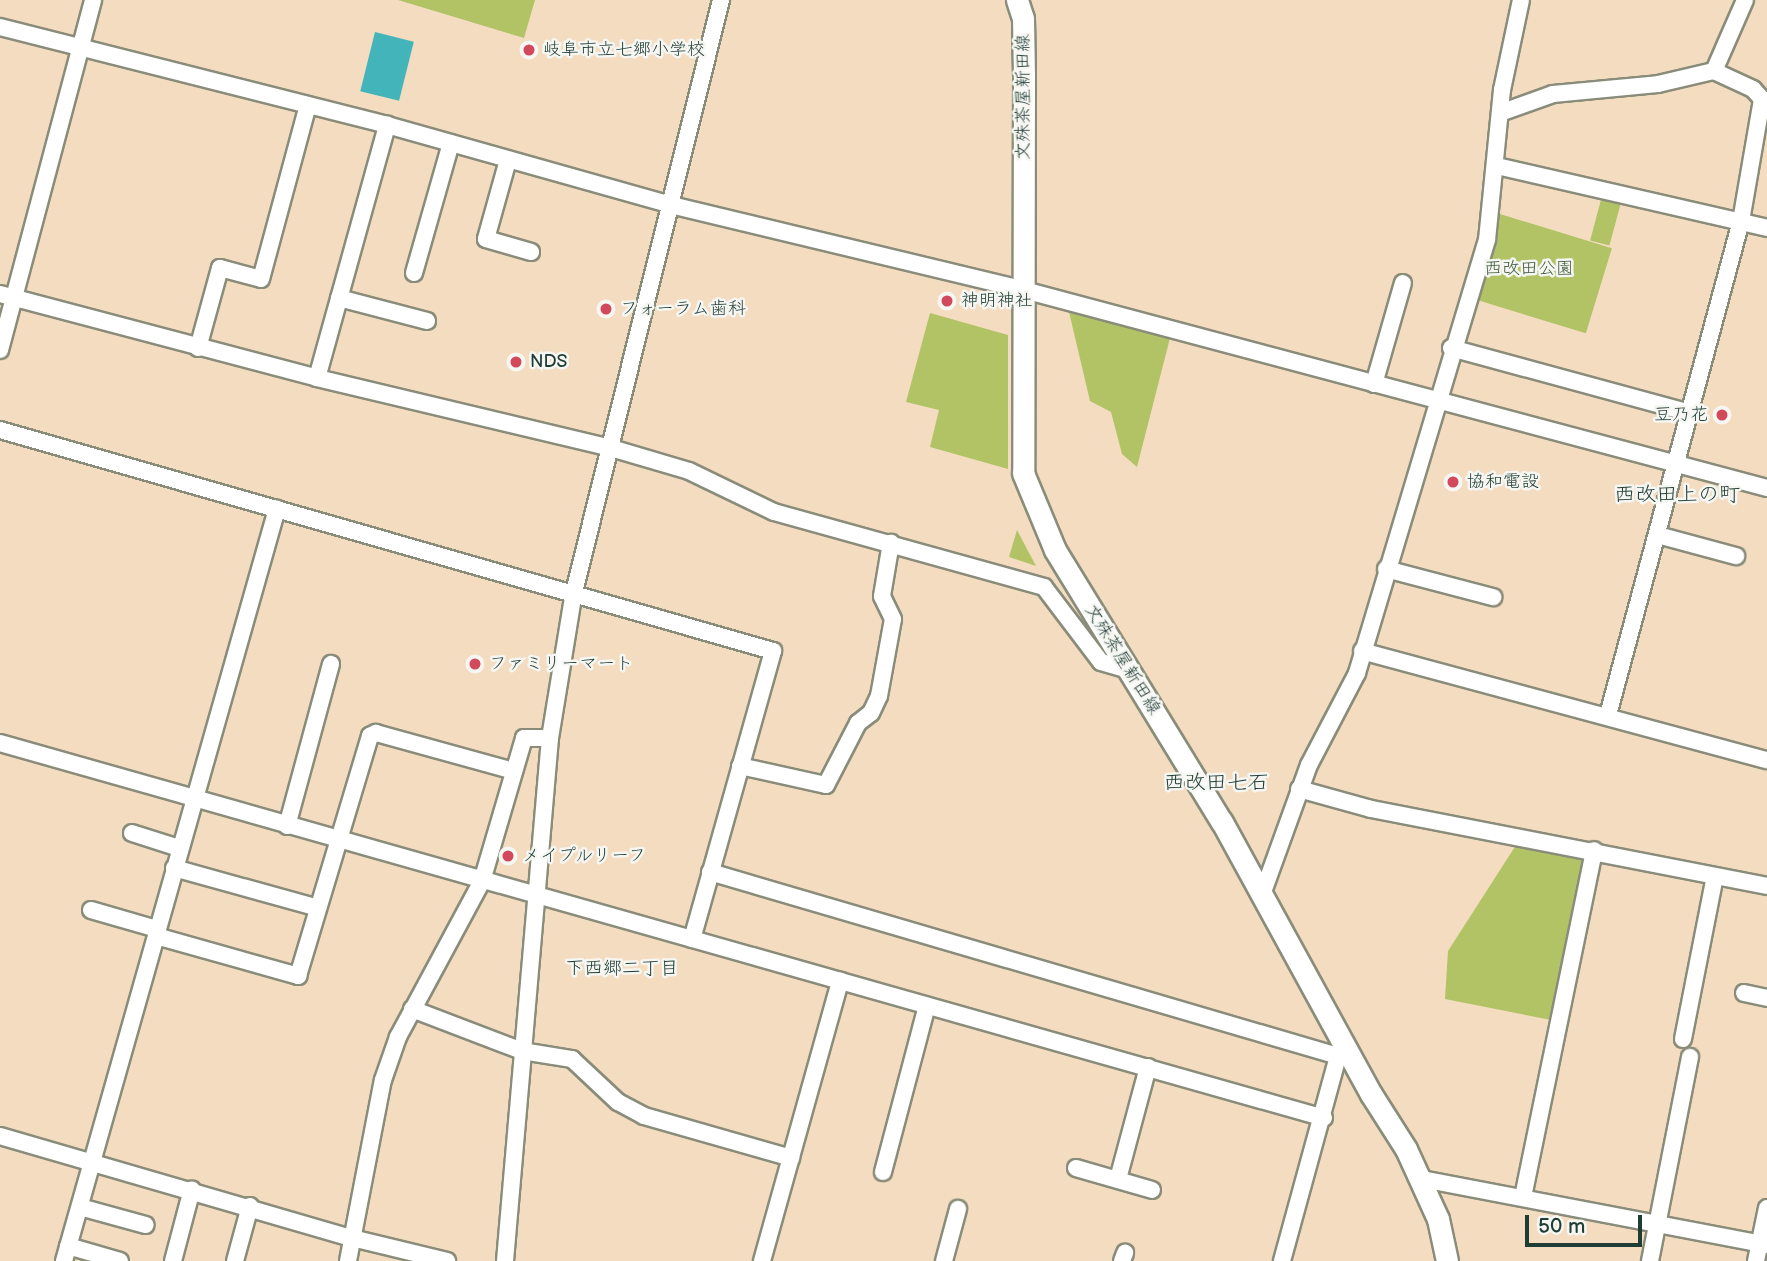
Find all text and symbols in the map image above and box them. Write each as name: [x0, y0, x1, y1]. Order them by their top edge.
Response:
street label: 文殊茶屋新田線: [1013, 34, 1035, 160]
place label: 岐阜市立七郷小学校: [543, 39, 705, 61]
marker: 岐阜市立七郷小学校: [521, 42, 537, 58]
park label: 西改田公園: [1484, 258, 1574, 280]
place label: 神明神社: [961, 290, 1033, 312]
marker: 神明神社: [939, 293, 955, 309]
place label: フォーラム歯科: [620, 298, 746, 320]
marker: フォーラム歯科: [598, 301, 614, 317]
place label: NDS: [530, 351, 567, 373]
marker: NDS: [508, 354, 524, 370]
place label: 豆乃花: [1654, 404, 1708, 426]
marker: 豆乃花: [1714, 407, 1730, 423]
place label: 協和電設: [1467, 471, 1539, 493]
marker: 協和電設: [1445, 474, 1461, 490]
district label: 西改田上の町: [1614, 482, 1740, 508]
street label: 文殊茶屋新田線: [1079, 601, 1165, 719]
place label: ファミリーマート: [489, 653, 633, 675]
marker: ファミリーマート: [467, 656, 483, 672]
district label: 西改田七石: [1164, 770, 1268, 796]
place label: メイプルリーフ: [522, 845, 648, 867]
marker: メイプルリーフ: [500, 848, 516, 864]
district label: 下西郷二丁目: [565, 958, 679, 980]
scale bar: [1529, 1202, 1646, 1246]
text: 50 m: [1538, 1214, 1585, 1239]

